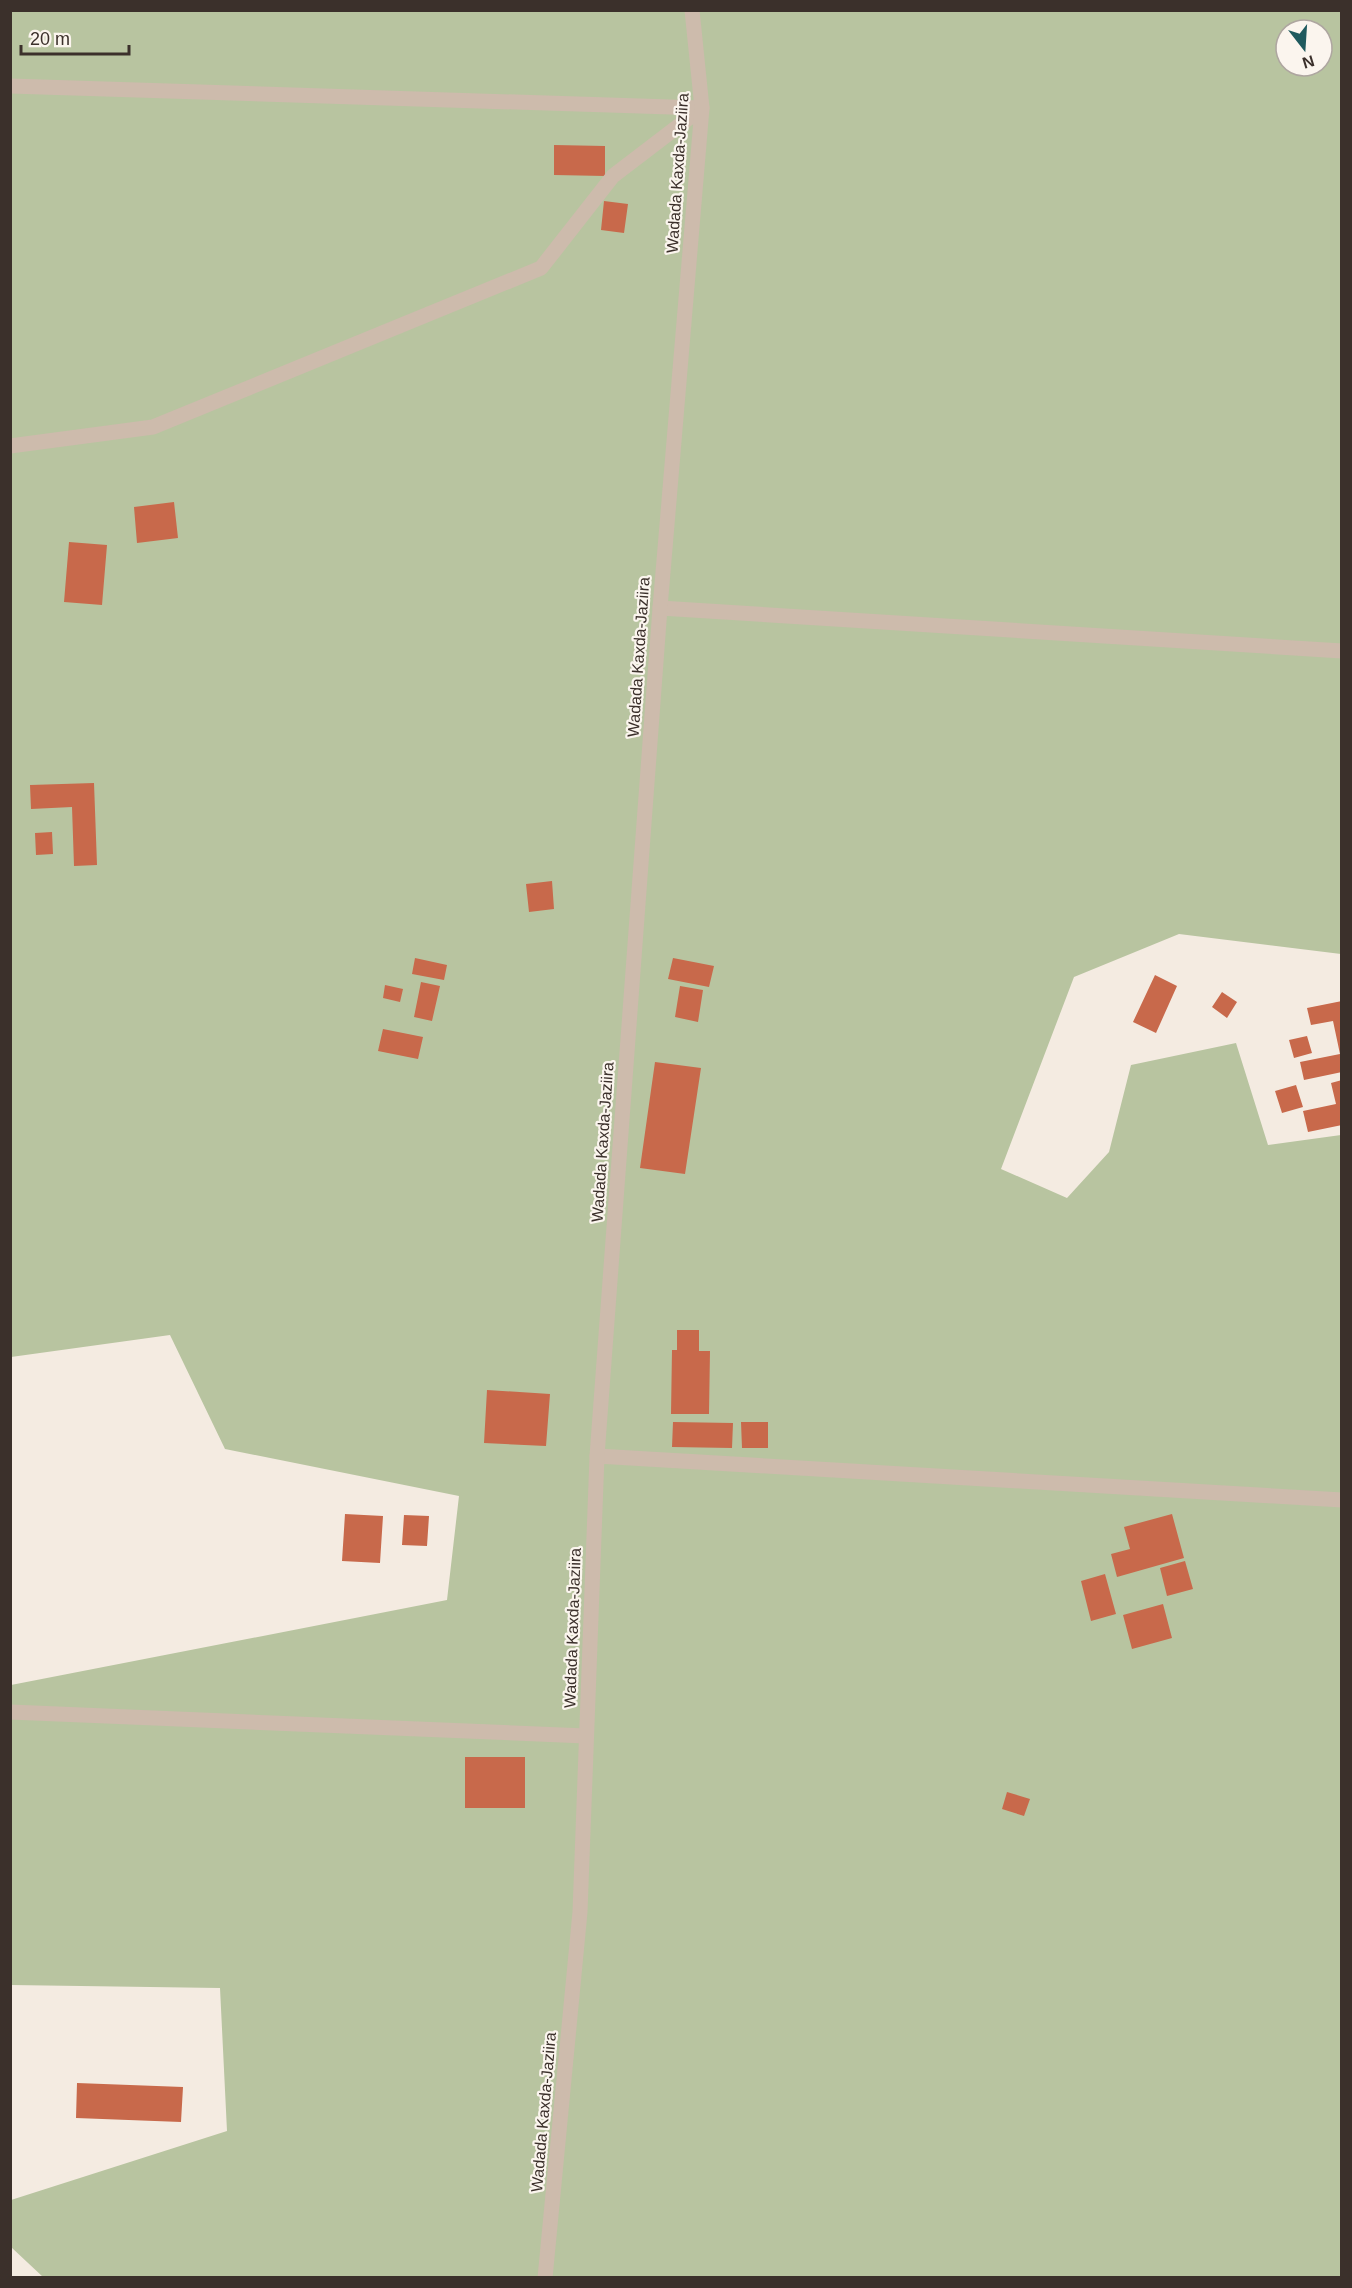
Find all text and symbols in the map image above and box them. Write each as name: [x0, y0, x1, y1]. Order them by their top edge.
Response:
scale bar: [21, 18, 129, 56]
north arrow: [1274, 18, 1334, 78]
text: 20 m: [30, 29, 70, 49]
text: N: [1300, 52, 1316, 72]
street label: Wadada Kaxda-Jaziira: [663, 92, 692, 254]
street label: Wadada Kaxda-Jaziira: [624, 576, 653, 738]
street label: Wadada Kaxda-Jaziira: [588, 1061, 617, 1223]
street label: Wadada Kaxda-Jaziira: [561, 1547, 584, 1708]
street label: Wadada Kaxda-Jaziira: [528, 2031, 559, 2193]

